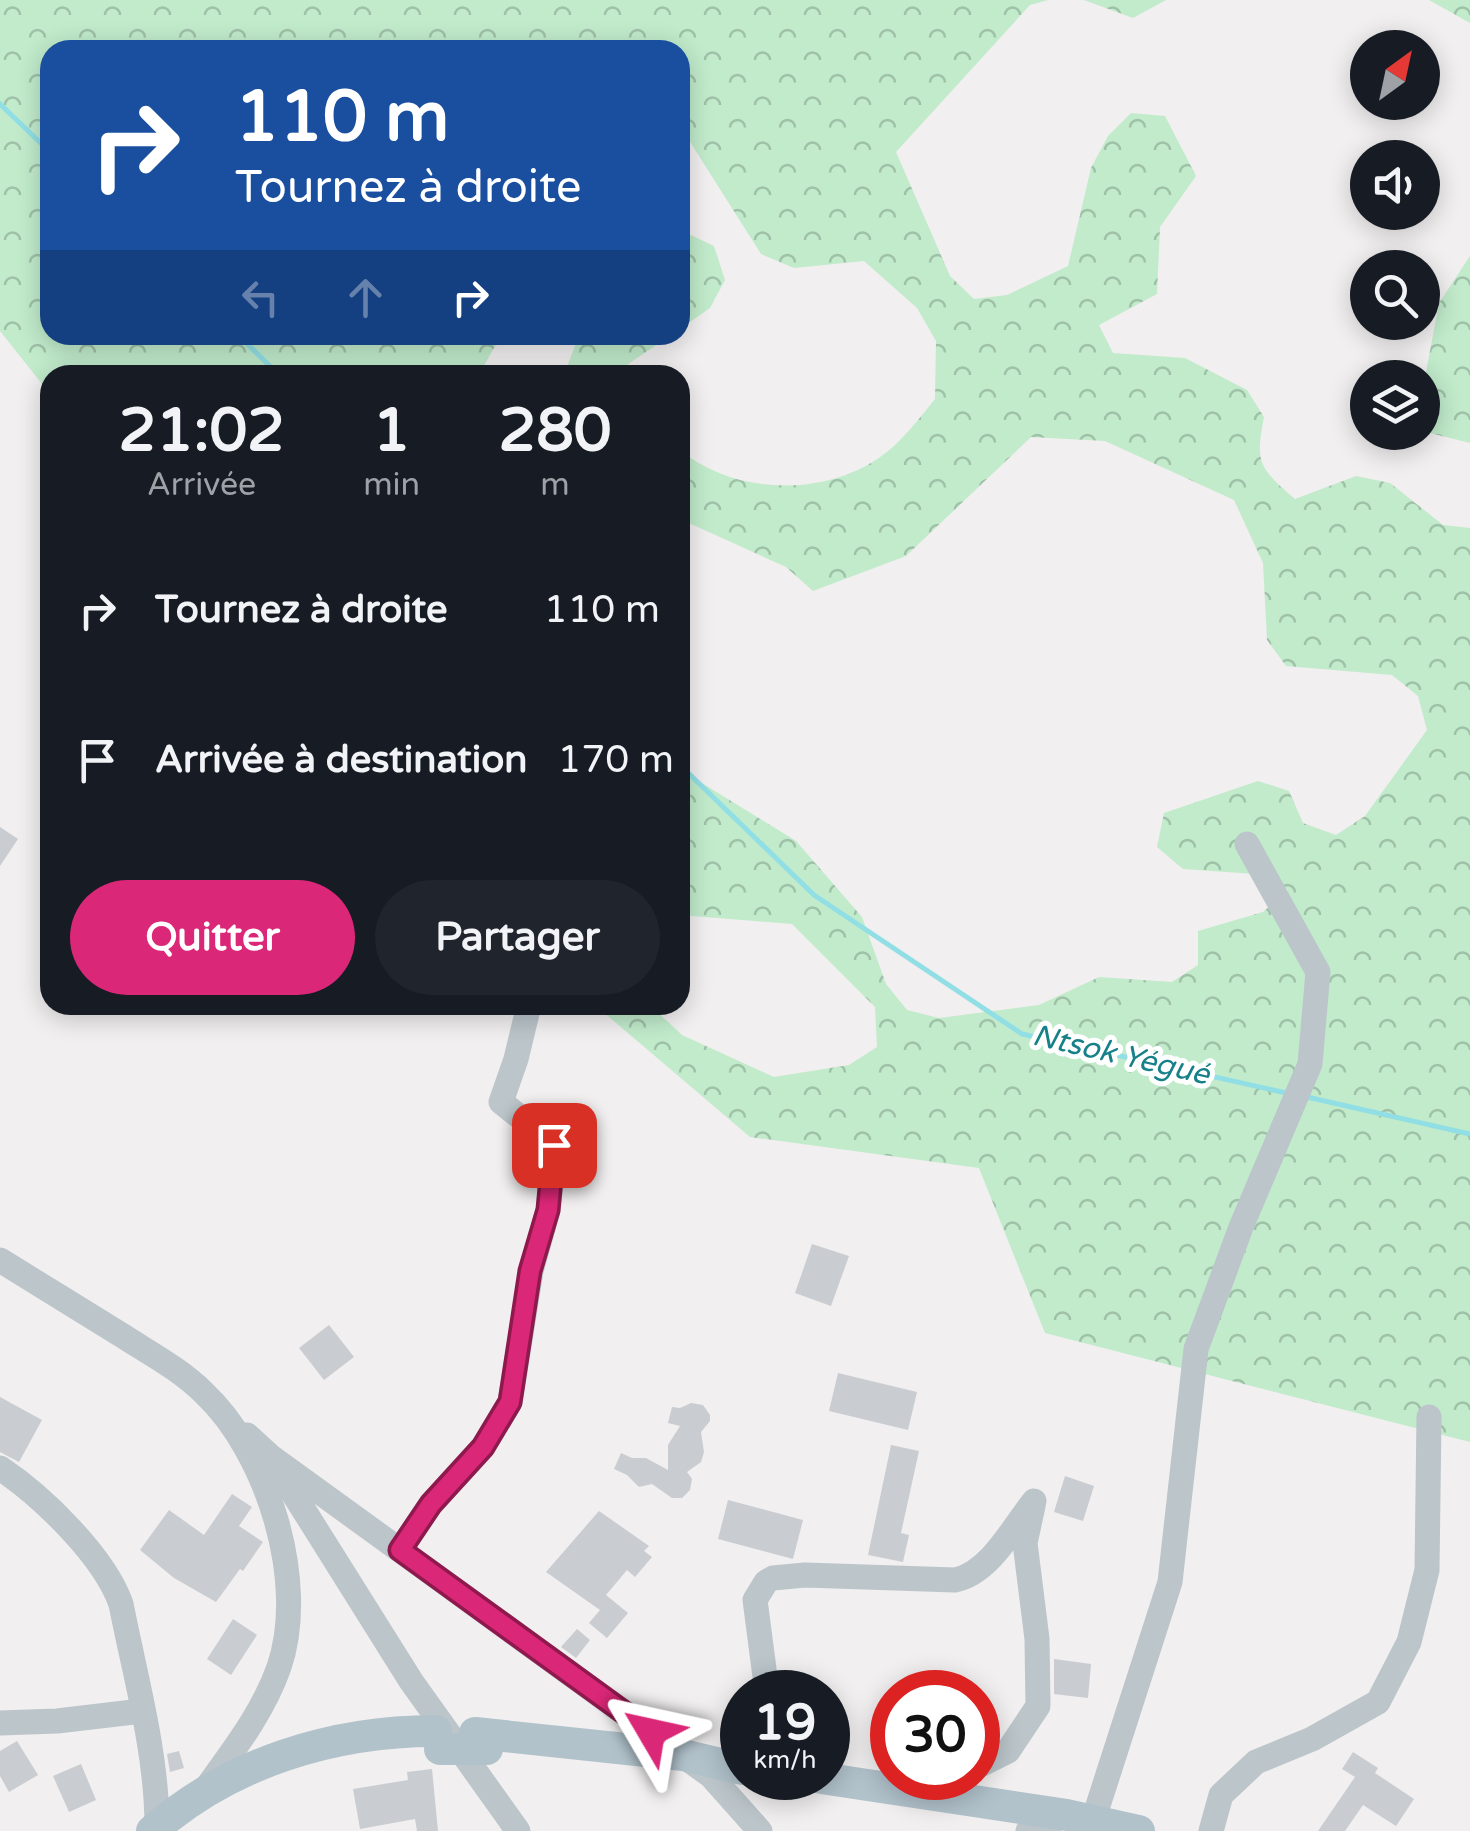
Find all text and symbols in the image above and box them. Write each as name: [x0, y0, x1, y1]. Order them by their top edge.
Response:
north arrow: [1350, 30, 1440, 120]
map controls: [1350, 30, 1440, 450]
text: 110 m: [235, 76, 449, 160]
icon: right: [70, 80, 200, 210]
button: sound: [1350, 140, 1440, 230]
text: Tournez à droite: [235, 161, 581, 215]
button: search: [1350, 250, 1440, 340]
icon: left: [233, 270, 288, 325]
icon: ahead: [338, 270, 393, 325]
icon: right: [443, 270, 498, 325]
button: layers: [1350, 360, 1440, 450]
text: 21:02: [118, 395, 285, 467]
text: 1: [373, 395, 410, 467]
text: 280: [498, 395, 612, 467]
text: Arrivée: [147, 466, 256, 504]
text: min: [363, 466, 420, 504]
text: m: [540, 466, 570, 504]
icon: right: [70, 583, 125, 638]
text: Tournez à droite: [155, 587, 448, 633]
text: 110 m: [544, 587, 660, 633]
icon: arrive: [70, 733, 125, 788]
text: Arrivée à destination: [155, 737, 528, 783]
text: 170 m: [558, 737, 674, 783]
button: Quitter: [70, 880, 355, 995]
button: Partager: [375, 880, 660, 995]
water label: Ntsok Yégué: [1029, 1017, 1215, 1094]
pin: [512, 1103, 597, 1188]
icon: arrive: [527, 1118, 582, 1173]
speed limit sign: 30: [870, 1670, 1000, 1800]
position arrow: [599, 1680, 703, 1784]
text: 19: [754, 1693, 816, 1753]
text: km/h: [754, 1745, 816, 1775]

